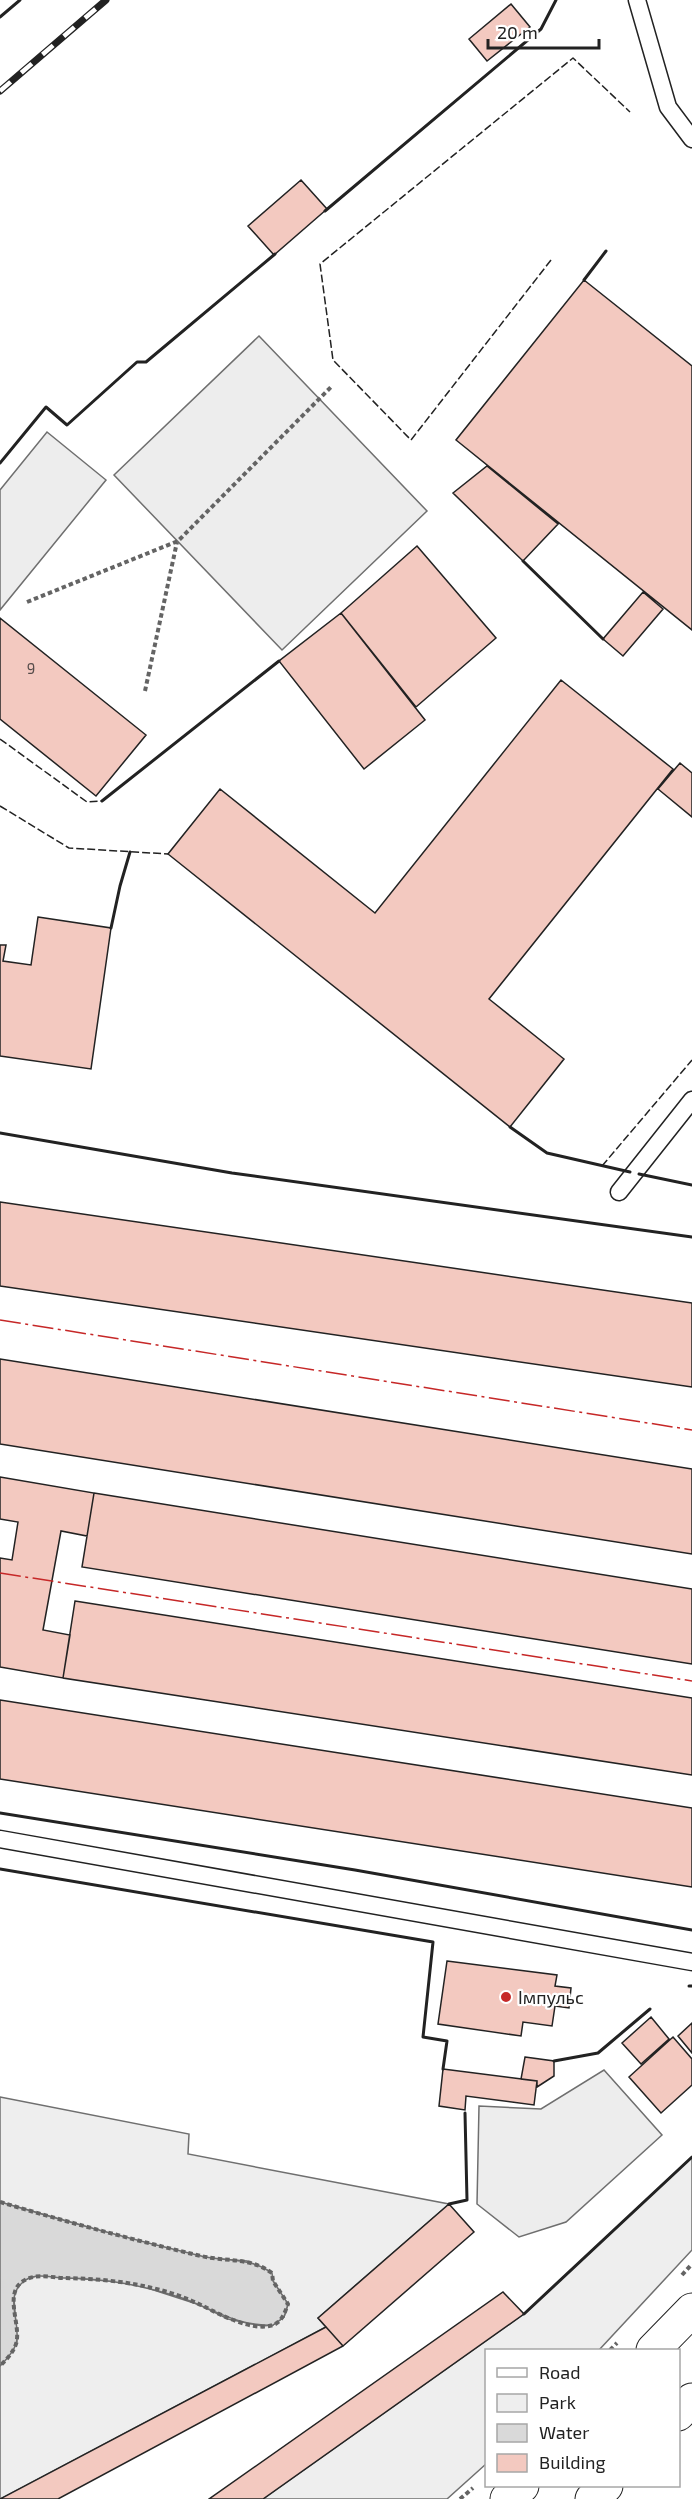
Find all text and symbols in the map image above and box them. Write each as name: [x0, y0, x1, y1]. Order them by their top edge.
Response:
scale bar: [488, 12, 599, 50]
text: 20 m: [497, 21, 538, 43]
house number: 9: [27, 659, 35, 677]
place label: Імпульс: [518, 1986, 584, 2008]
marker: Імпульс: [499, 1990, 513, 2004]
legend: [485, 2349, 680, 2487]
text: Road: [539, 2361, 580, 2383]
text: Park: [539, 2391, 576, 2413]
text: Water: [539, 2421, 589, 2443]
text: Building: [539, 2451, 606, 2473]

